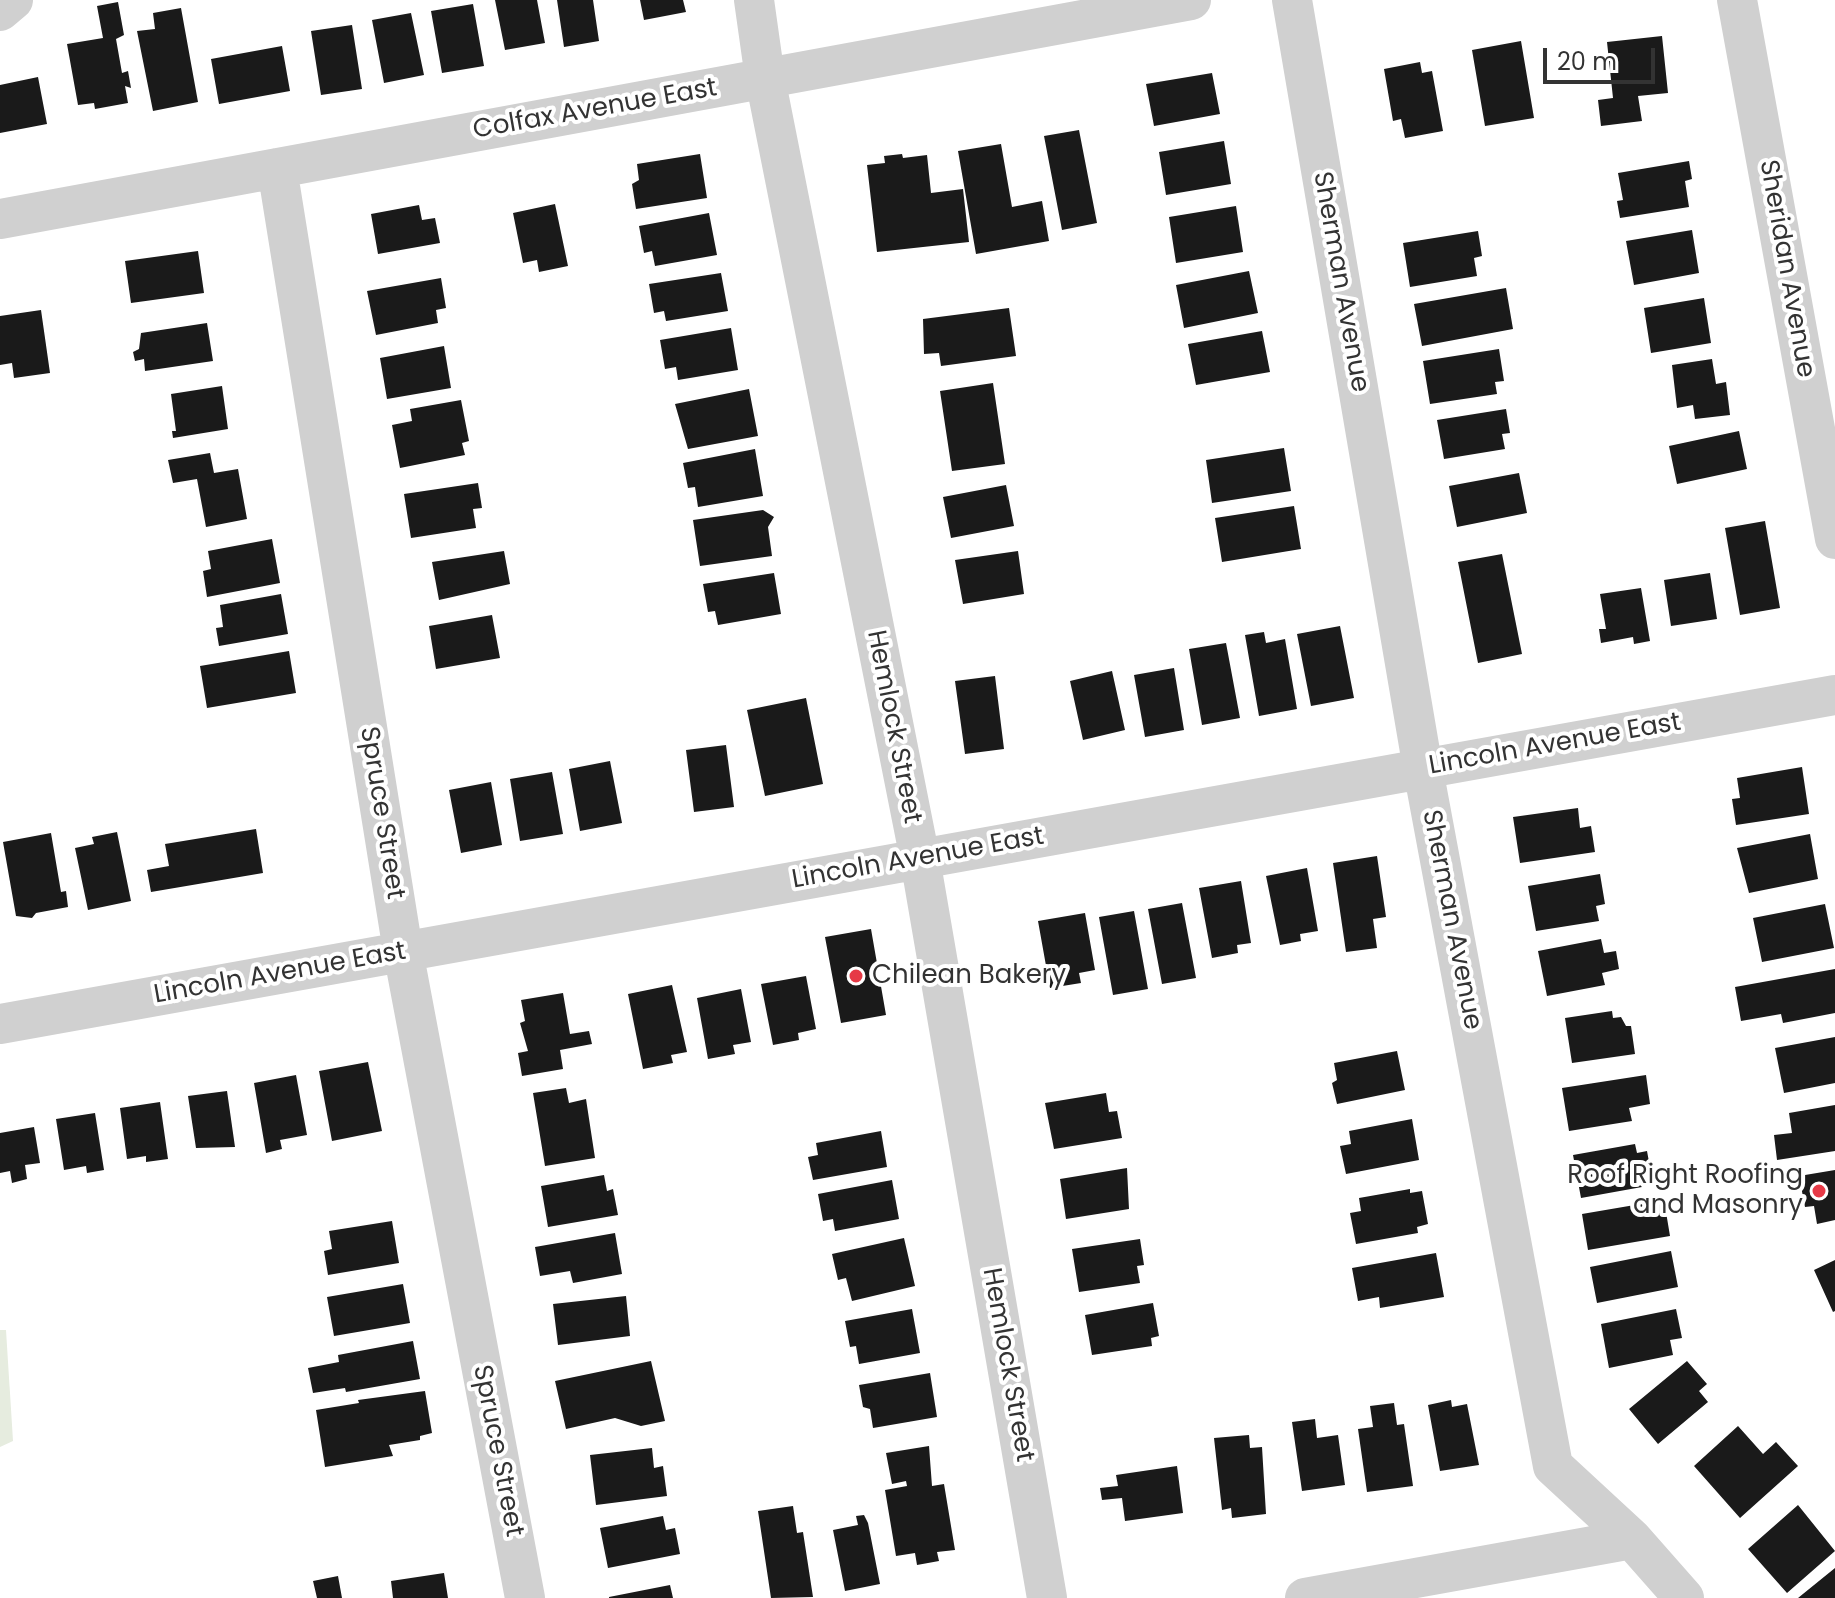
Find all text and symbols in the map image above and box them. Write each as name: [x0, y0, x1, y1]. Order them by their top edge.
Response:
scale bar: [1547, 32, 1659, 82]
text: 20 m: [1557, 45, 1617, 78]
street label: Colfax Avenue East: [471, 73, 719, 147]
street label: Sheridan Avenue: [1751, 158, 1821, 380]
street label: Sherman Avenue: [1305, 169, 1375, 395]
street label: Hemlock Street: [859, 628, 927, 826]
street label: Lincoln Avenue East: [1427, 707, 1683, 783]
street label: Spruce Street: [352, 725, 410, 901]
street label: Sherman Avenue: [1414, 807, 1488, 1033]
street label: Lincoln Avenue East: [790, 821, 1046, 897]
street label: Lincoln Avenue East: [152, 936, 408, 1012]
place label: Chilean Bakery: [872, 960, 1066, 992]
marker: Chilean Bakery: [847, 967, 865, 985]
place label: Roof Right Roofing and Masonry: [1567, 1160, 1803, 1222]
marker: Roof Right Roofing and Masonry: [1810, 1182, 1828, 1200]
street label: Hemlock Street: [975, 1266, 1039, 1464]
street label: Spruce Street: [465, 1363, 529, 1539]

